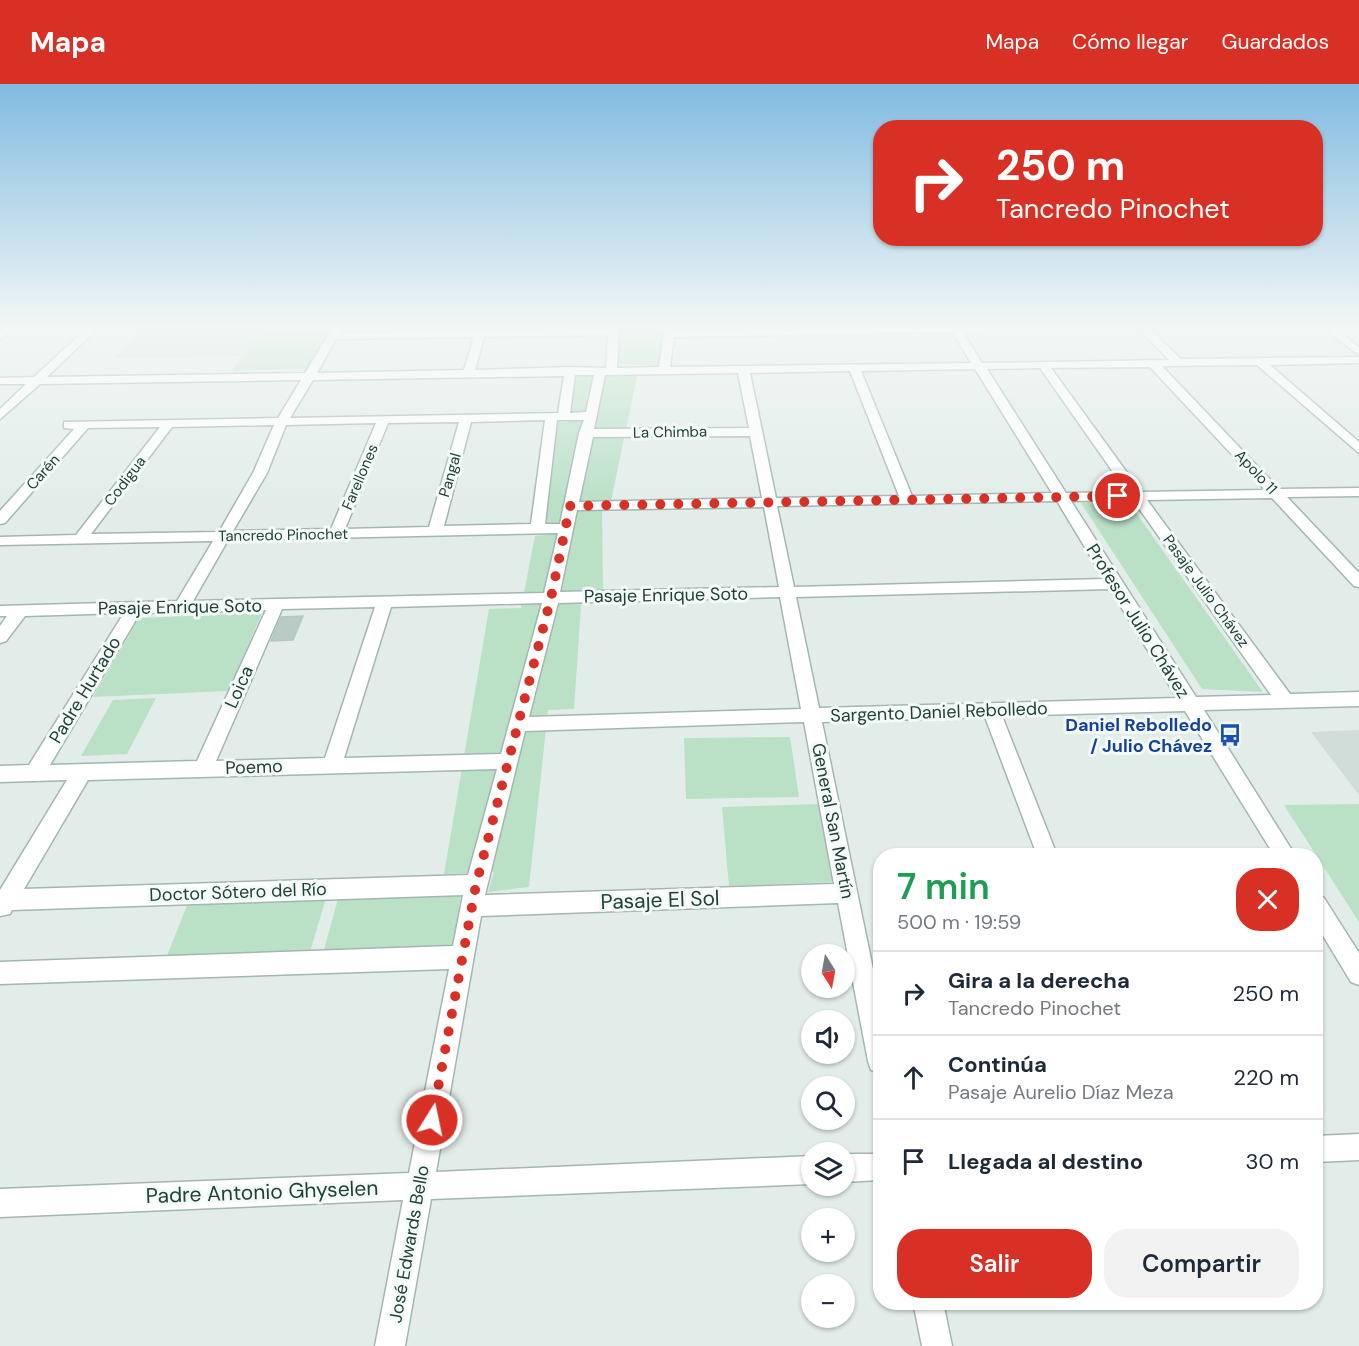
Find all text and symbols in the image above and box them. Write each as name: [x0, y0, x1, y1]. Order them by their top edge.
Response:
text: Mapa: [30, 24, 106, 61]
text: Mapa: [985, 28, 1039, 56]
text: Cómo llegar: [1072, 28, 1189, 56]
text: Guardados: [1222, 28, 1329, 56]
text: 250 m: [996, 138, 1125, 193]
icon: right: [897, 144, 975, 222]
text: Tancredo Pinochet: [996, 191, 1230, 226]
street label: La Chimba: [633, 421, 707, 443]
street label: Farellones: [337, 441, 383, 513]
street label: Apolo 11: [1230, 445, 1282, 499]
street label: Carén: [22, 450, 64, 494]
street label: Pangal: [434, 451, 466, 499]
street label: Codigua: [100, 452, 150, 510]
pin: [1092, 470, 1143, 521]
icon: arrive: [1101, 479, 1134, 512]
street label: Tancredo Pinochet: [218, 524, 348, 546]
street label: Pasaje Julio Chávez: [1158, 531, 1254, 651]
street label: Profesor Julio Chávez: [1081, 539, 1195, 703]
street label: Pasaje Enrique Soto: [584, 582, 748, 608]
street label: Pasaje Enrique Soto: [98, 594, 262, 620]
street label: Padre Hurtado: [44, 632, 126, 748]
street label: Loica: [219, 662, 259, 712]
street label: Sargento Daniel Rebolledo: [830, 696, 1048, 728]
place label: Daniel Rebolledo / Julio Chávez: [1065, 713, 1212, 758]
bus stop icon: Daniel Rebolledo / Julio Chávez: [1217, 722, 1243, 748]
street label: General San Martín: [806, 741, 860, 901]
street label: Poemo: [225, 754, 283, 780]
text: 7 min: [897, 863, 990, 910]
button: close: [1236, 868, 1299, 931]
street label: Doctor Sótero del Río: [149, 877, 327, 907]
street label: Pasaje El Sol: [600, 884, 720, 916]
text: 500 m · 19:59: [897, 909, 1021, 935]
north arrow: [801, 944, 855, 998]
map controls: [801, 944, 855, 1328]
text: Gira a la derecha: [948, 966, 1130, 995]
icon: right: [897, 977, 930, 1010]
text: 250 m: [1232, 979, 1299, 1008]
text: Tancredo Pinochet: [948, 995, 1121, 1021]
button: sound: [801, 1010, 855, 1064]
text: Continúa: [948, 1050, 1047, 1079]
icon: ahead: [897, 1061, 930, 1094]
text: 220 m: [1233, 1063, 1299, 1092]
button: search: [801, 1076, 855, 1130]
text: Pasaje Aurelio Díaz Meza: [948, 1079, 1174, 1105]
position arrow: [400, 1088, 464, 1152]
button: layers: [801, 1142, 855, 1196]
icon: arrive: [897, 1145, 930, 1178]
text: Llegada al destino: [948, 1147, 1143, 1176]
text: 30 m: [1245, 1147, 1299, 1176]
street label: José Edwards Bello: [383, 1163, 435, 1325]
street label: Padre Antonio Ghyselen: [145, 1174, 379, 1210]
button: +: [801, 1208, 855, 1262]
button: Salir: [897, 1229, 1092, 1298]
button: Compartir: [1104, 1229, 1299, 1298]
button: −: [801, 1274, 855, 1328]

